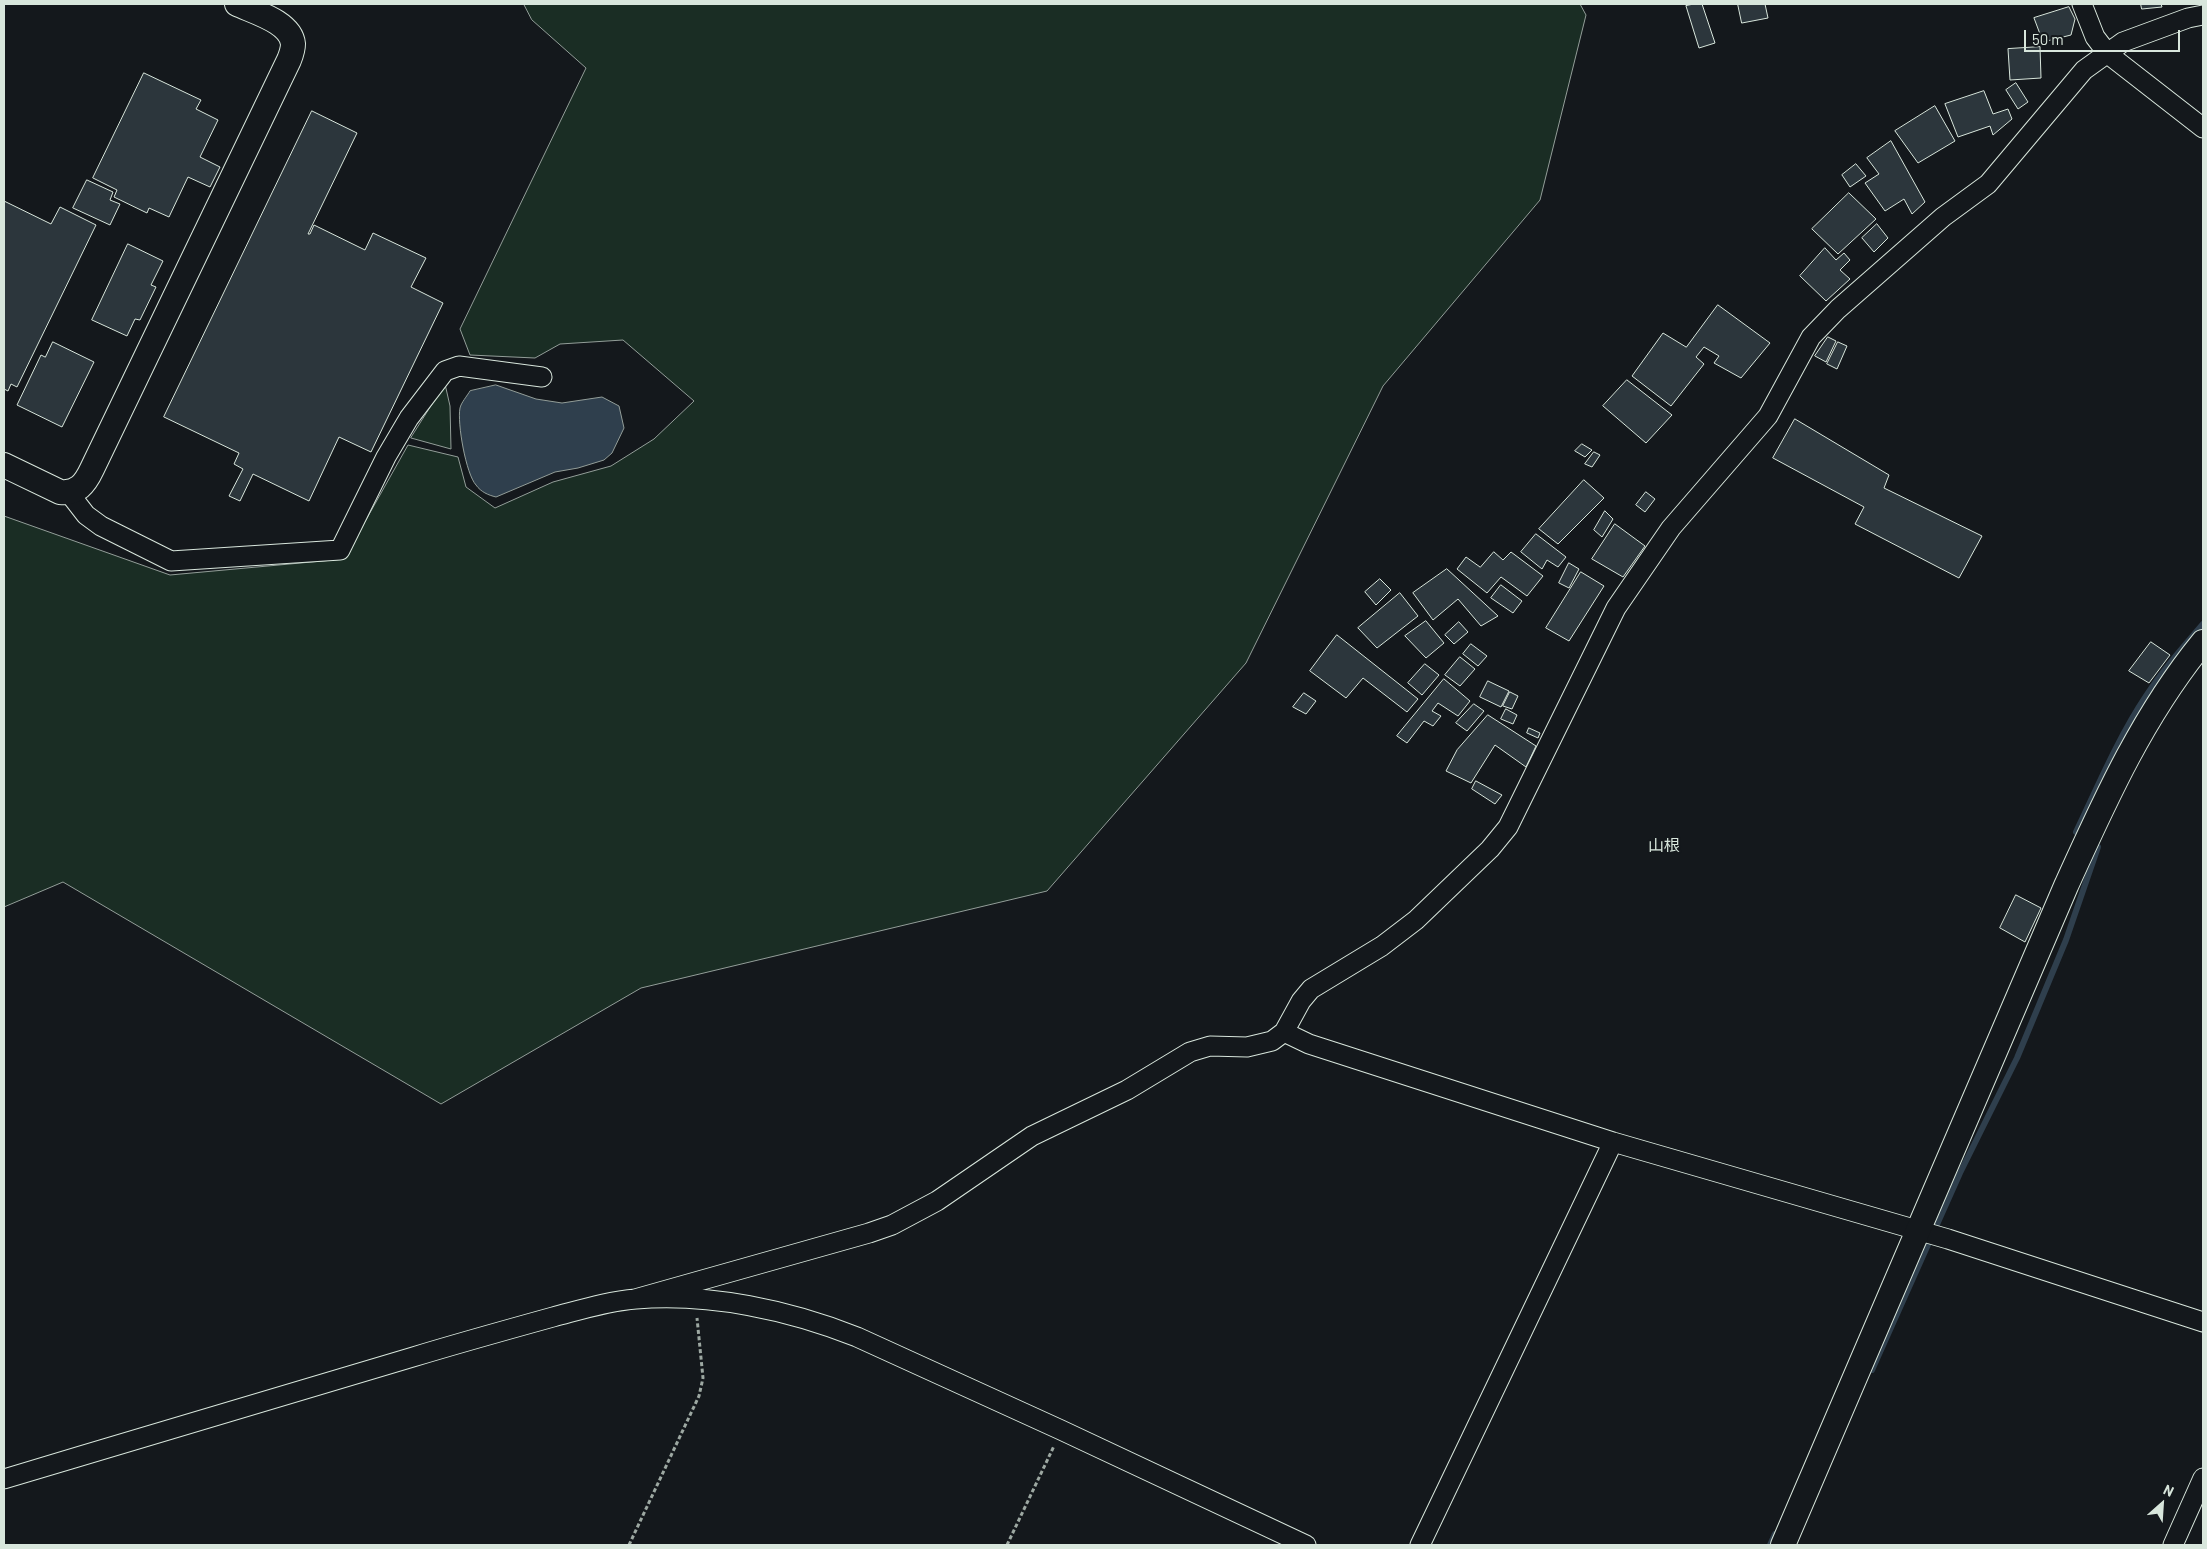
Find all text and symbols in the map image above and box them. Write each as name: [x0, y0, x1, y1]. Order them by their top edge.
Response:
scale bar: [2027, 20, 2183, 52]
text: 50 m: [2032, 30, 2064, 48]
district label: 山根: [1648, 836, 1680, 856]
north arrow: [2137, 1479, 2187, 1529]
text: N: [2161, 1480, 2177, 1500]

